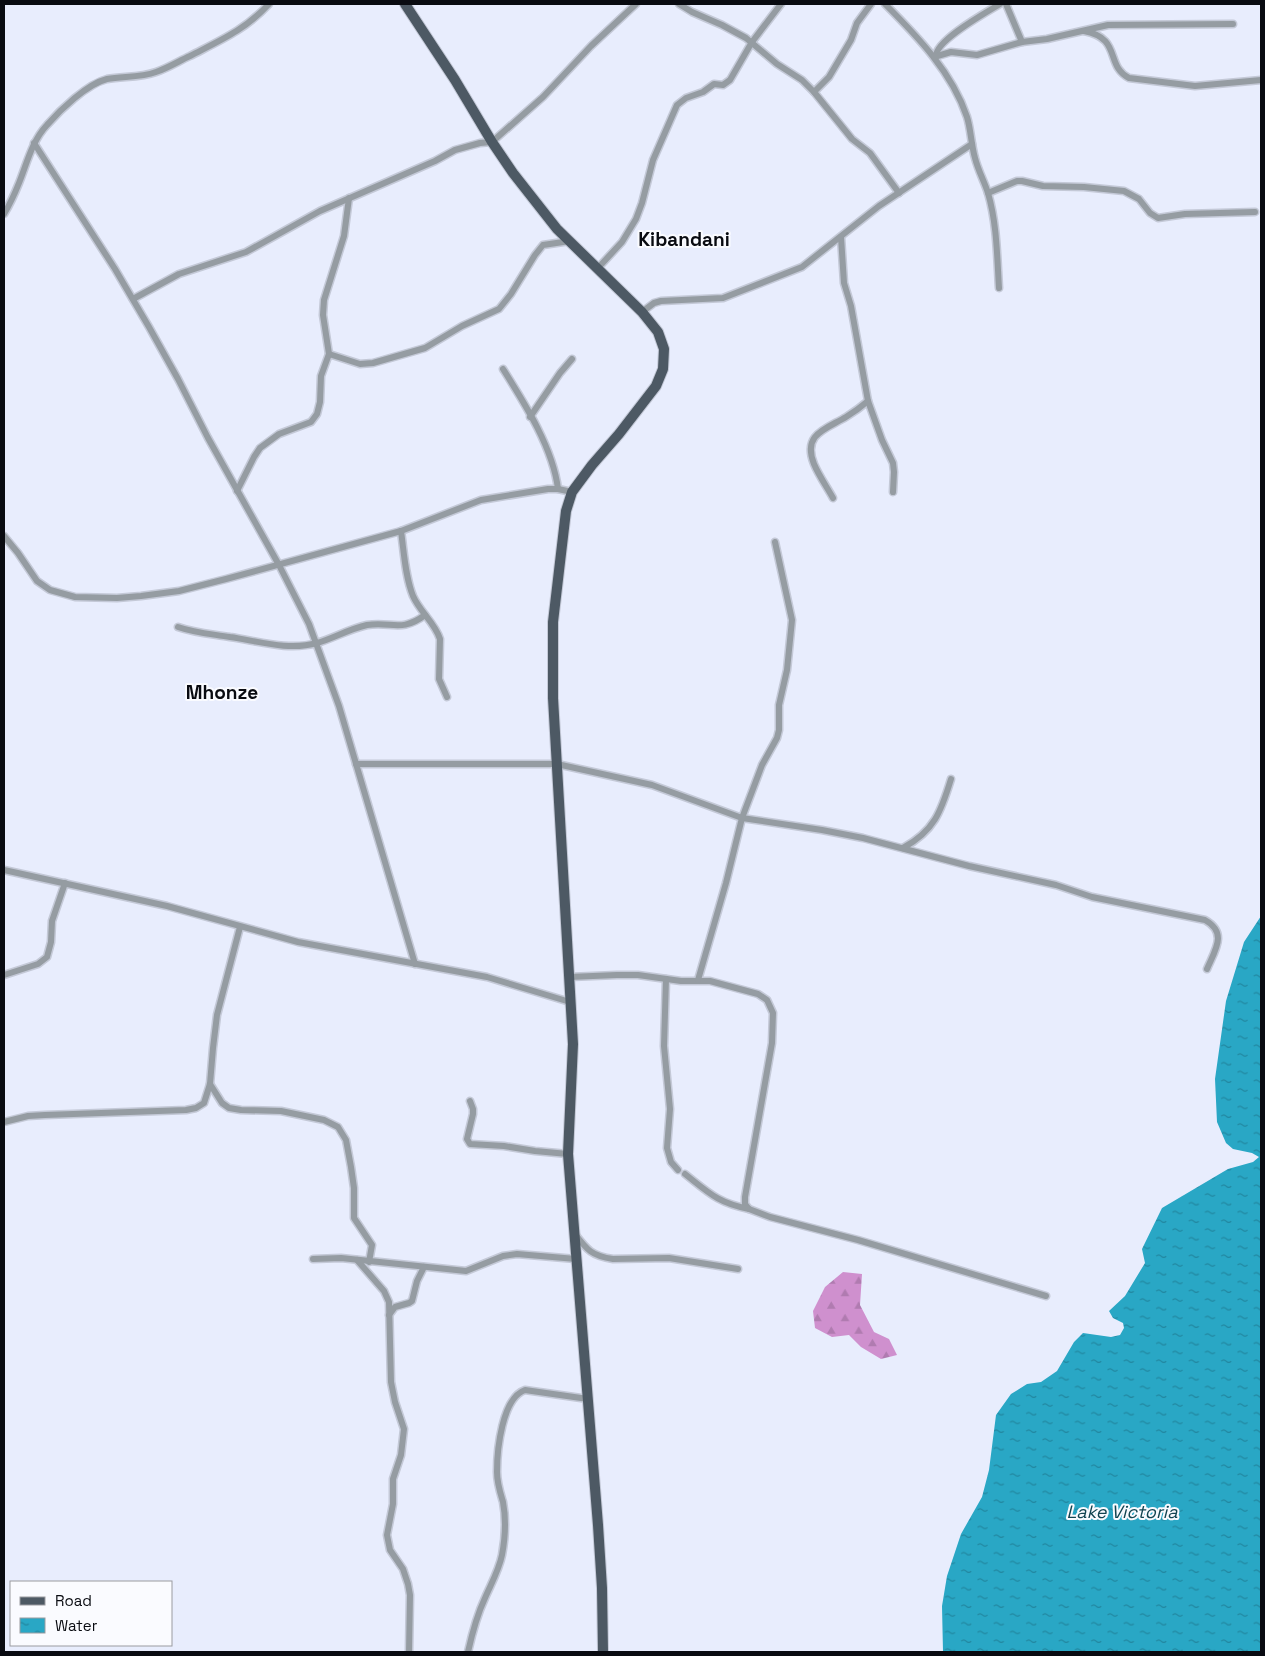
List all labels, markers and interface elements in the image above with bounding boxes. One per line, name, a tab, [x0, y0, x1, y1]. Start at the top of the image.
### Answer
district label: Kibandani	[638, 227, 730, 252]
district label: Mhonze	[186, 680, 258, 705]
water label: Lake Victoria	[1066, 1500, 1178, 1523]
legend	[10, 1581, 172, 1646]
text: Road	[55, 1591, 92, 1610]
text: Water	[55, 1616, 98, 1635]

